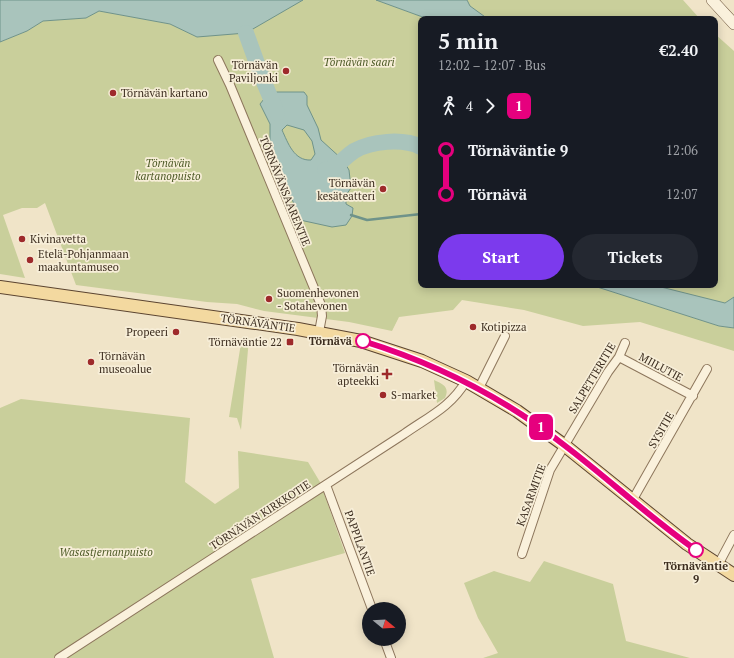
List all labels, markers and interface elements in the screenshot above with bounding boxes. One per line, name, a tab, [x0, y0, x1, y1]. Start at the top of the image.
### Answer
text: 5 min	[438, 26, 498, 55]
text: €2.40	[660, 40, 698, 60]
park label: Törnävän saari	[323, 55, 395, 69]
text: 12:02 – 12:07 · Bus	[438, 56, 546, 74]
place label: Törnävän Paviljonki	[229, 58, 278, 85]
marker: Törnävän Paviljonki	[281, 66, 291, 76]
place label: Törnävän kartano	[121, 86, 208, 100]
marker: Törnävän kartano	[108, 88, 118, 98]
icon: walk	[438, 95, 460, 117]
icon: forward	[479, 95, 501, 117]
text: 1	[515, 96, 523, 115]
text: 4	[466, 97, 473, 115]
street label: TÖRNÄVÄNSAARENTIE	[256, 134, 314, 248]
text: Törnäväntie 9	[468, 140, 568, 160]
text: 12:06	[666, 141, 698, 159]
park label: Törnävän kartanopuisto	[135, 156, 201, 183]
place label: Törnävän kesäteatteri	[317, 176, 375, 203]
marker: Törnävän kesäteatteri	[378, 184, 388, 194]
text: Törnävä	[468, 184, 527, 204]
text: 12:07	[666, 185, 698, 203]
place label: Kivinavetta	[30, 232, 86, 246]
marker: Kivinavetta	[17, 234, 27, 244]
button: Start	[438, 234, 564, 280]
button: Tickets	[572, 234, 698, 280]
place label: Etelä-Pohjanmaan maakuntamuseo	[38, 247, 129, 274]
marker: Etelä-Pohjanmaan maakuntamuseo	[25, 255, 35, 265]
place label: Suomenhevonen - Sotahevonen	[277, 286, 359, 313]
marker: Suomenhevonen - Sotahevonen	[264, 294, 274, 304]
street label: TÖRNÄVÄNTIE	[220, 311, 296, 335]
place label: Kotipizza	[481, 320, 527, 334]
marker: Kotipizza	[468, 322, 478, 332]
place label: Propeeri	[126, 325, 168, 339]
marker: Propeeri	[171, 327, 181, 337]
marker: Törnävä	[355, 333, 371, 349]
place label: Törnävä	[309, 334, 352, 348]
place label: Törnäväntie 22	[208, 335, 282, 349]
marker: Törnäväntie 22	[285, 337, 295, 347]
street label: SALPETTERITIE	[565, 340, 619, 416]
place label: Törnävän museoalue	[99, 349, 152, 376]
street label: MIILUTIE	[637, 350, 685, 384]
marker: Törnävän museoalue	[86, 357, 96, 367]
place label: Törnävän apteekki	[333, 361, 379, 388]
marker: Törnävän apteekki	[382, 369, 392, 379]
place label: S-market	[391, 388, 436, 402]
marker: S-market	[378, 390, 388, 400]
street label: SYSITIE	[645, 409, 677, 451]
line badge: 1	[528, 414, 554, 440]
text: 1	[537, 417, 545, 436]
street label: KASARMITIE	[513, 462, 549, 528]
street label: TÖRNÄVÄN KIRKKOTIE	[207, 477, 313, 553]
street label: PAPPILANTIE	[342, 508, 378, 578]
marker: Törnäväntie 9	[688, 542, 704, 558]
park label: Wasastjernanpuisto	[59, 545, 153, 559]
place label: Törnäväntie 9	[664, 559, 728, 586]
north arrow	[362, 602, 406, 646]
map controls	[362, 602, 406, 646]

